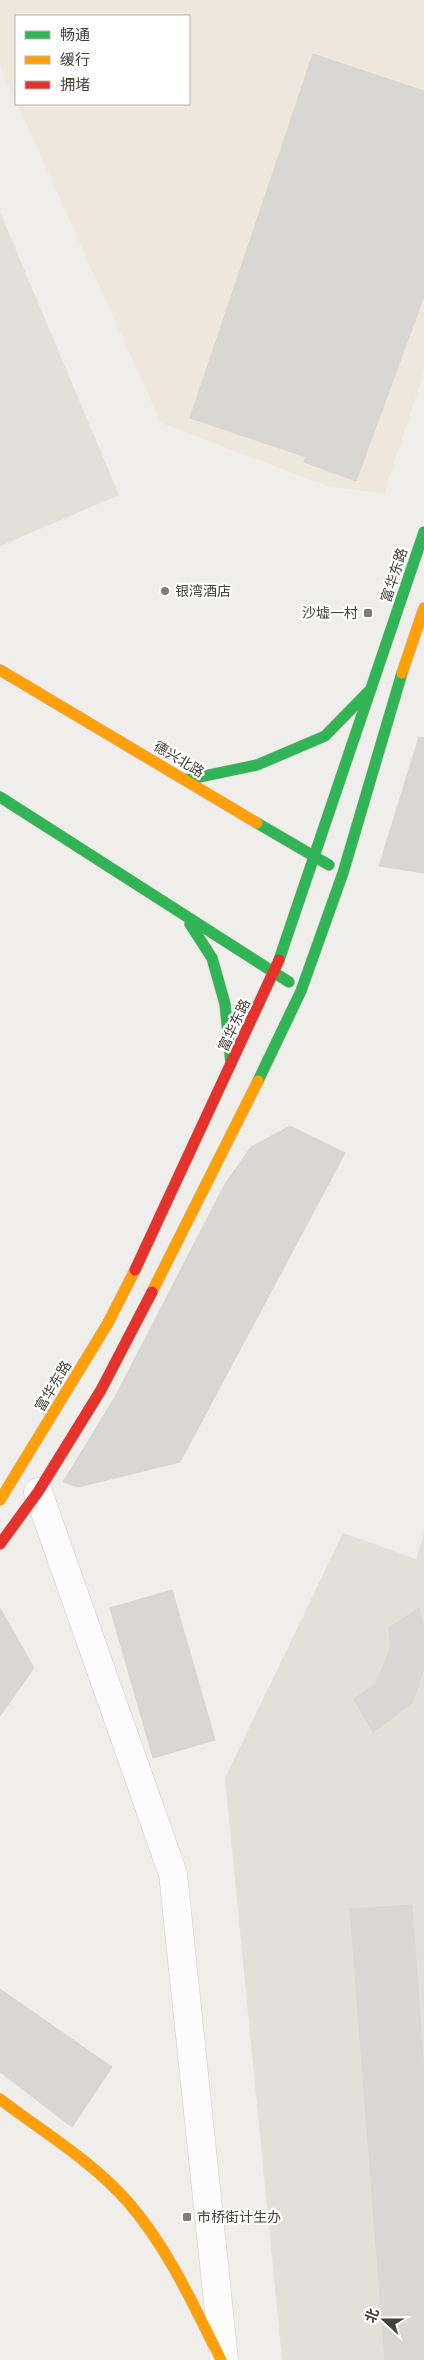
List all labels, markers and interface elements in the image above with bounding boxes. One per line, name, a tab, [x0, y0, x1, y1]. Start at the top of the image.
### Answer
legend	[15, 15, 190, 105]
text: 畅通	[60, 25, 90, 45]
text: 缓行	[60, 50, 90, 70]
text: 拥堵	[60, 75, 90, 95]
street label: 富华东路	[377, 546, 412, 605]
place label: 银湾酒店	[175, 582, 231, 601]
marker: 银湾酒店	[159, 585, 171, 597]
place label: 沙墟一村	[302, 604, 358, 623]
marker: 沙墟一村	[362, 607, 374, 619]
street label: 德兴北路	[150, 737, 208, 782]
street label: 富华东路	[214, 996, 255, 1055]
street label: 富华东路	[31, 1357, 76, 1415]
place label: 市桥街计生办	[197, 2208, 281, 2227]
marker: 市桥街计生办	[181, 2211, 193, 2223]
north arrow	[359, 2295, 409, 2345]
text: 北	[361, 2306, 384, 2325]

